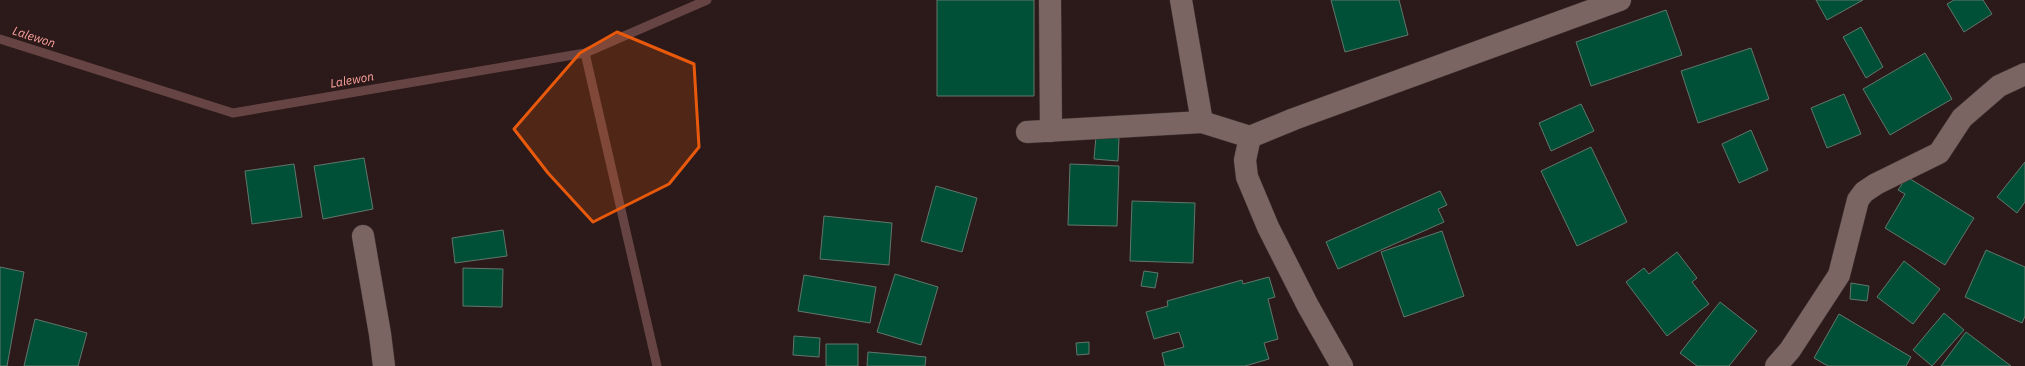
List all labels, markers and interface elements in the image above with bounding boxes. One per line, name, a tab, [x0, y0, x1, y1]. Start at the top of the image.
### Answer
water label: Lalewon	[11, 23, 58, 51]
water label: Lalewon	[329, 68, 375, 91]

